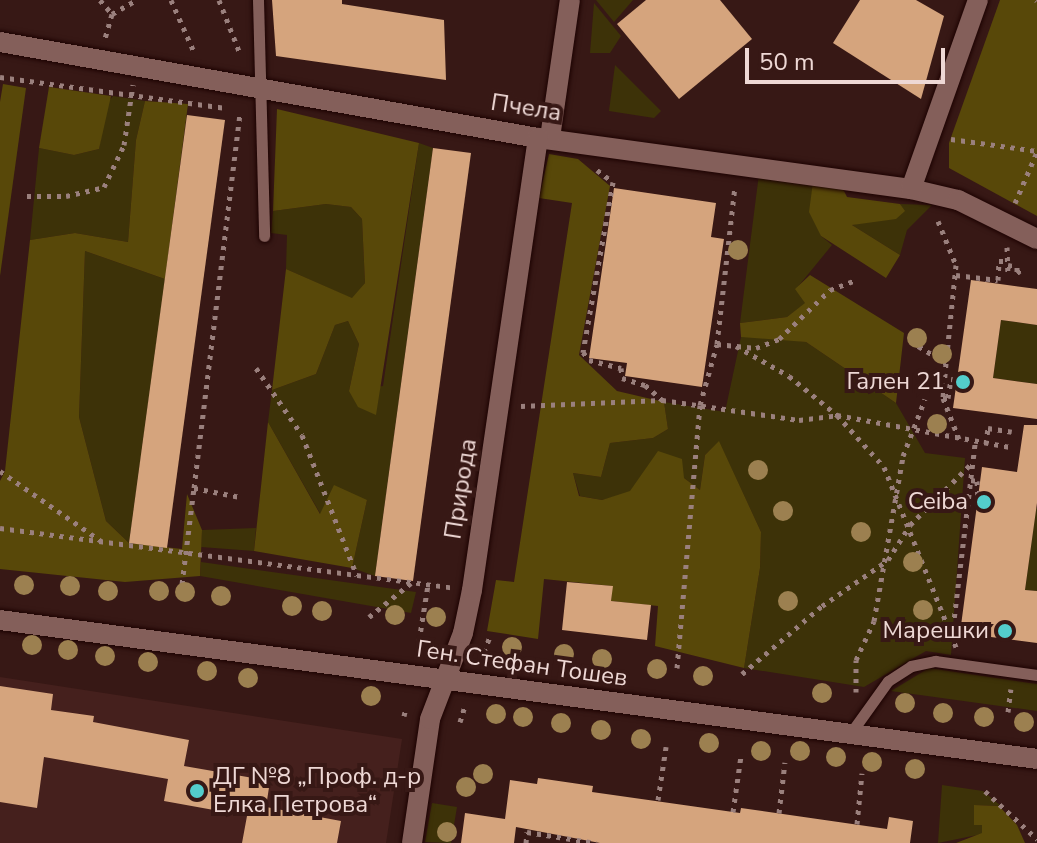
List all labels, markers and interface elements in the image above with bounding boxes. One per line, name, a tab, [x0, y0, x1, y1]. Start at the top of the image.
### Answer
scale bar	[749, 32, 949, 82]
text: 50 m	[759, 46, 815, 78]
street label: Пчела	[489, 88, 563, 128]
place label: Гален 21	[846, 368, 945, 396]
marker: Гален 21	[952, 371, 974, 393]
street label: Природа	[439, 437, 483, 541]
place label: Ceiba	[908, 488, 968, 516]
marker: Ceiba	[975, 493, 993, 511]
place label: Марешки	[882, 617, 989, 645]
marker: Марешки	[996, 622, 1014, 640]
street label: Ген. Стефан Тошев	[415, 635, 629, 693]
place label: ДГ №8 „Проф. д-р Елка Петрова“	[213, 763, 421, 819]
marker: ДГ №8 „Проф. д-р Елка Петрова“	[188, 782, 206, 800]

